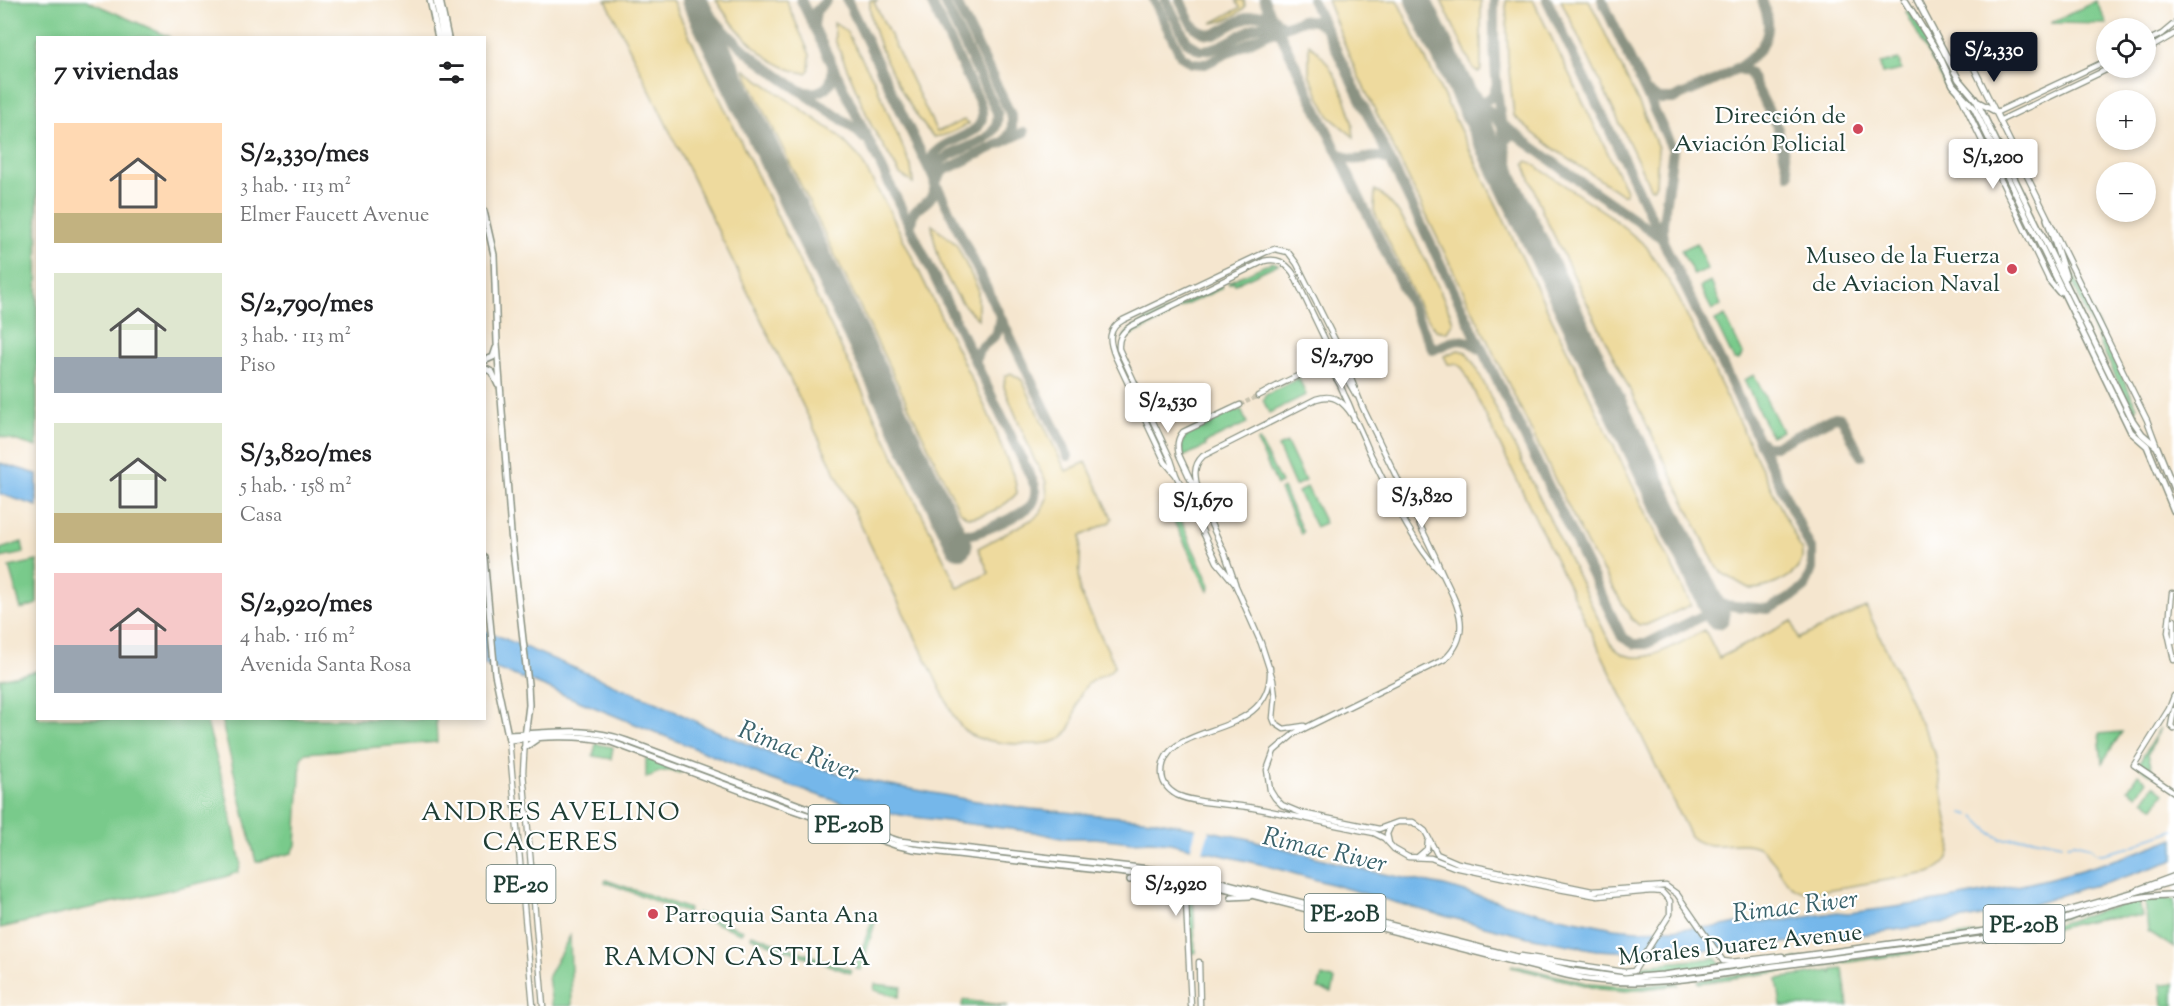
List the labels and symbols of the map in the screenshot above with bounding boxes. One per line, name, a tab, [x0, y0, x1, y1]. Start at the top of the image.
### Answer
pin: S/2,330	[1939, 32, 2049, 83]
place label: Dirección de Aviación Policial	[1673, 100, 1846, 162]
marker: Dirección de Aviación Policial	[1851, 122, 1865, 136]
pin: S/1,200	[1938, 139, 2048, 190]
place label: Museo de la Fuerza de Aviacion Naval	[1806, 240, 2000, 302]
marker: Museo de la Fuerza de Aviacion Naval	[2005, 262, 2019, 276]
pin: S/2,790	[1287, 339, 1397, 390]
pin: S/2,530	[1113, 383, 1223, 434]
pin: S/3,820	[1367, 478, 1477, 529]
pin: S/1,670	[1148, 483, 1258, 534]
water label: Rimac River	[732, 712, 864, 792]
district label: ANDRES AVELINO CACERES	[421, 795, 681, 862]
road number: PE-20B	[808, 805, 890, 843]
water label: Rimac River	[1259, 819, 1390, 884]
road number: PE-20	[486, 865, 556, 903]
pin: S/2,920	[1121, 866, 1231, 917]
water label: Rimac River	[1730, 881, 1860, 934]
road number: PE-20B	[1304, 894, 1386, 932]
place label: Parroquia Santa Ana	[665, 899, 878, 933]
road number: PE-20B	[1984, 905, 2064, 943]
marker: Parroquia Santa Ana	[646, 907, 660, 921]
street label: Morales Duarez Avenue	[1617, 916, 1864, 976]
district label: RAMON CASTILLA	[604, 940, 872, 977]

